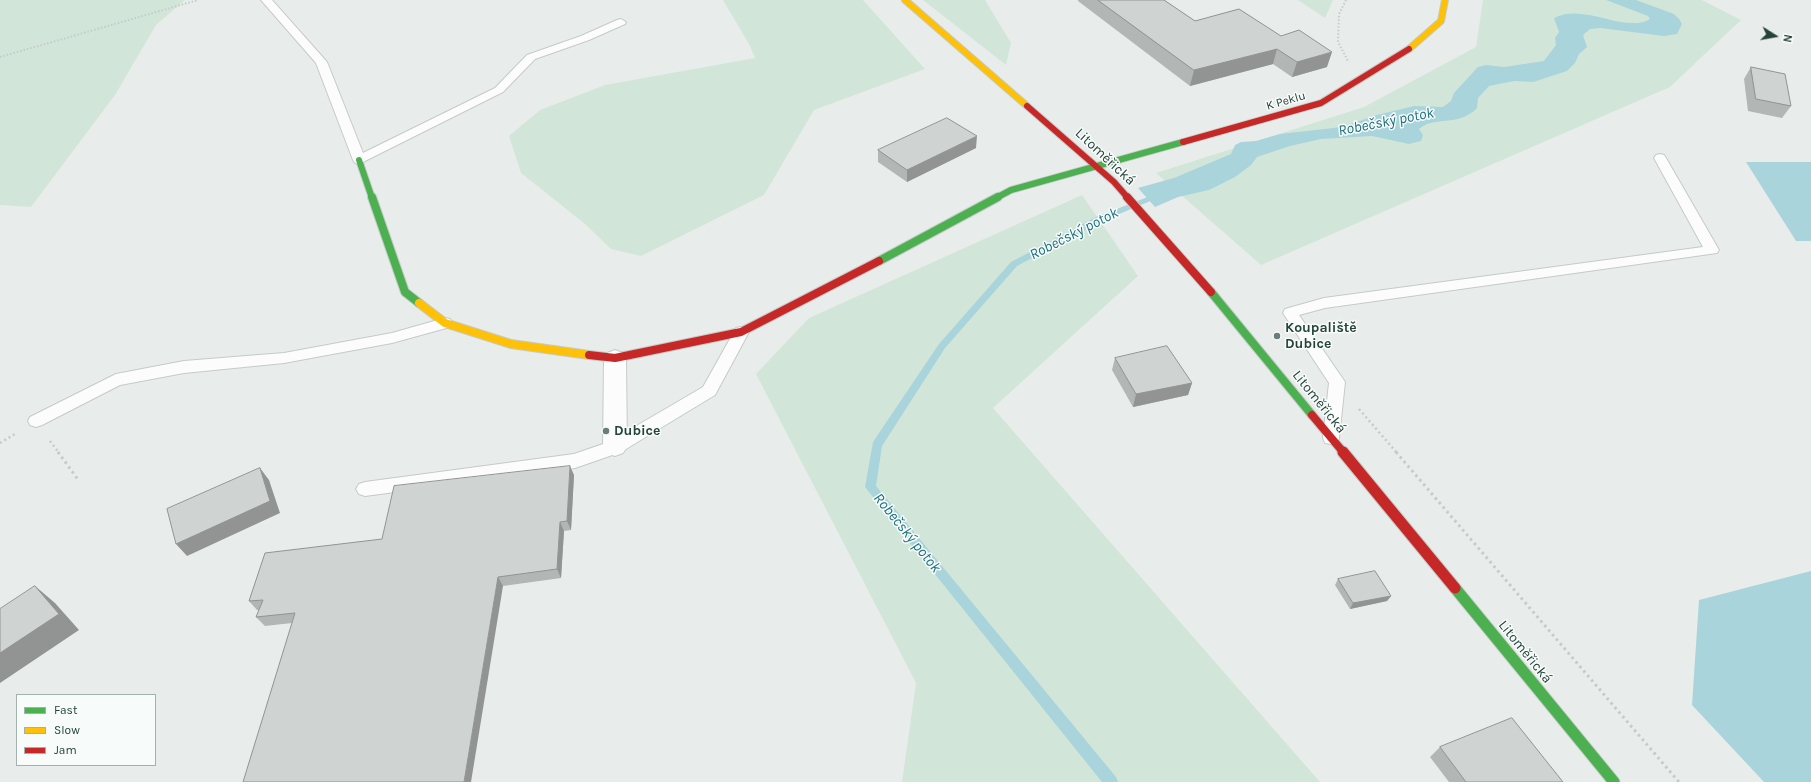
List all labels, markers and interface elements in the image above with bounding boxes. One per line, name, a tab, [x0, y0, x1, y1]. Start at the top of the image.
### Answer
north arrow	[1755, 16, 1795, 56]
text: N	[1780, 33, 1794, 43]
street label: K Peklu	[1265, 89, 1307, 113]
water label: Robečský potok	[1337, 104, 1435, 140]
street label: Litoměřická	[1071, 125, 1139, 189]
water label: Robečský potok	[1027, 204, 1121, 264]
place label: Koupaliště Dubice	[1285, 320, 1357, 352]
marker: Koupaliště Dubice	[1272, 331, 1282, 341]
street label: Litoměřická	[1289, 367, 1349, 437]
place label: Dubice	[614, 423, 660, 439]
marker: Dubice	[601, 426, 611, 436]
water label: Robečský potok	[869, 490, 945, 576]
street label: Litoměřická	[1495, 617, 1555, 687]
legend	[16, 694, 156, 766]
text: Fast	[54, 703, 77, 717]
text: Slow	[54, 723, 80, 737]
text: Jam	[54, 743, 77, 757]

